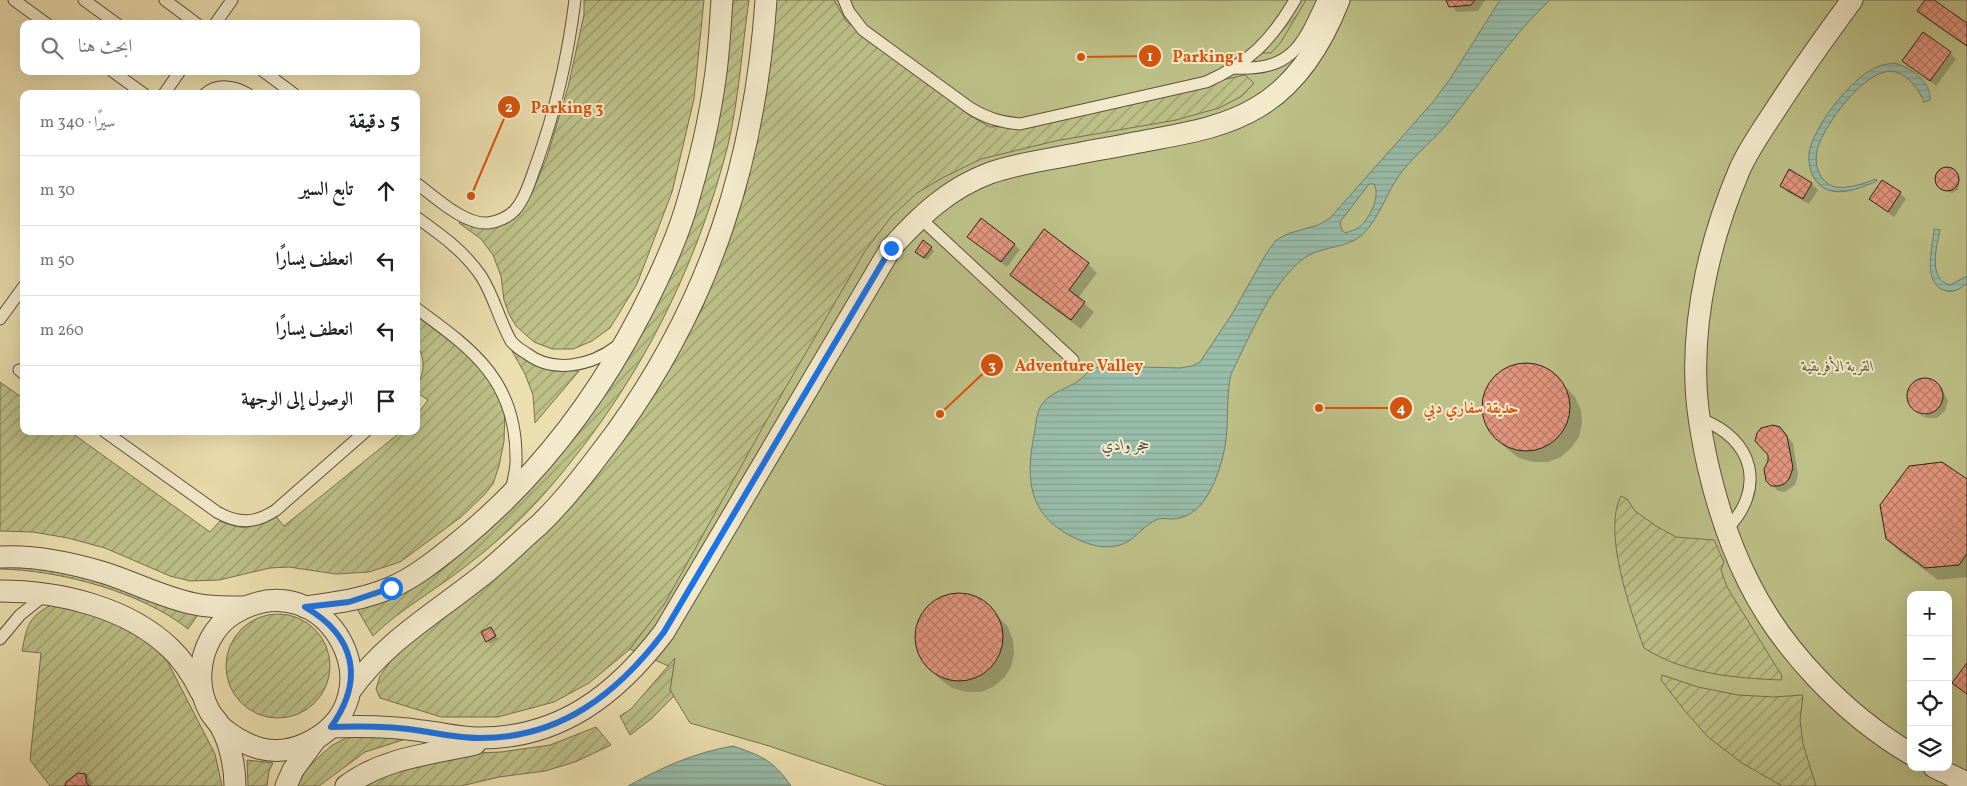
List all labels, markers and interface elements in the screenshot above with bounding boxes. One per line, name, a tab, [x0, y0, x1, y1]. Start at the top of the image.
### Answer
search box	[20, 20, 420, 75]
icon: search	[38, 34, 66, 62]
text: ابحث هنا	[78, 34, 132, 60]
callout: Parking 1	[1138, 41, 1254, 72]
text: 1	[1147, 47, 1153, 68]
text: Parking 1	[1173, 47, 1243, 69]
callout: Parking 3	[496, 91, 614, 122]
text: 2	[505, 98, 513, 119]
text: Parking 3	[531, 98, 603, 120]
text: 5 دقيقة	[349, 108, 400, 137]
text: سيرًا · 340 m	[40, 112, 115, 134]
text: تابع السير	[300, 177, 353, 203]
icon: ahead	[372, 177, 400, 205]
text: 30 m	[40, 180, 75, 202]
route end	[880, 237, 903, 260]
text: انعطف يسارًا	[275, 247, 353, 273]
icon: left	[372, 247, 400, 275]
text: 50 m	[40, 250, 74, 272]
text: انعطف يسارًا	[275, 317, 353, 343]
icon: left	[372, 317, 400, 345]
text: 260 m	[40, 320, 84, 342]
callout: Adventure Valley	[980, 350, 1154, 381]
park label: القرية الأفريقية	[1800, 355, 1874, 378]
text: 3	[988, 356, 996, 377]
text: Adventure Valley	[1015, 356, 1143, 378]
text: الوصول إلى الوجهة	[241, 387, 353, 413]
icon: arrive	[372, 387, 400, 415]
callout: حديقة سفاري دبي	[1389, 392, 1529, 423]
text: حديقة سفاري دبي	[1422, 398, 1519, 421]
text: 4	[1396, 399, 1406, 420]
water label: حجر وادي	[1102, 435, 1151, 457]
route start	[380, 577, 403, 600]
map controls	[1907, 591, 1952, 771]
button: +	[1907, 591, 1952, 636]
button: −	[1907, 636, 1952, 681]
button: locate	[1907, 681, 1952, 726]
button: layers	[1907, 726, 1952, 771]

